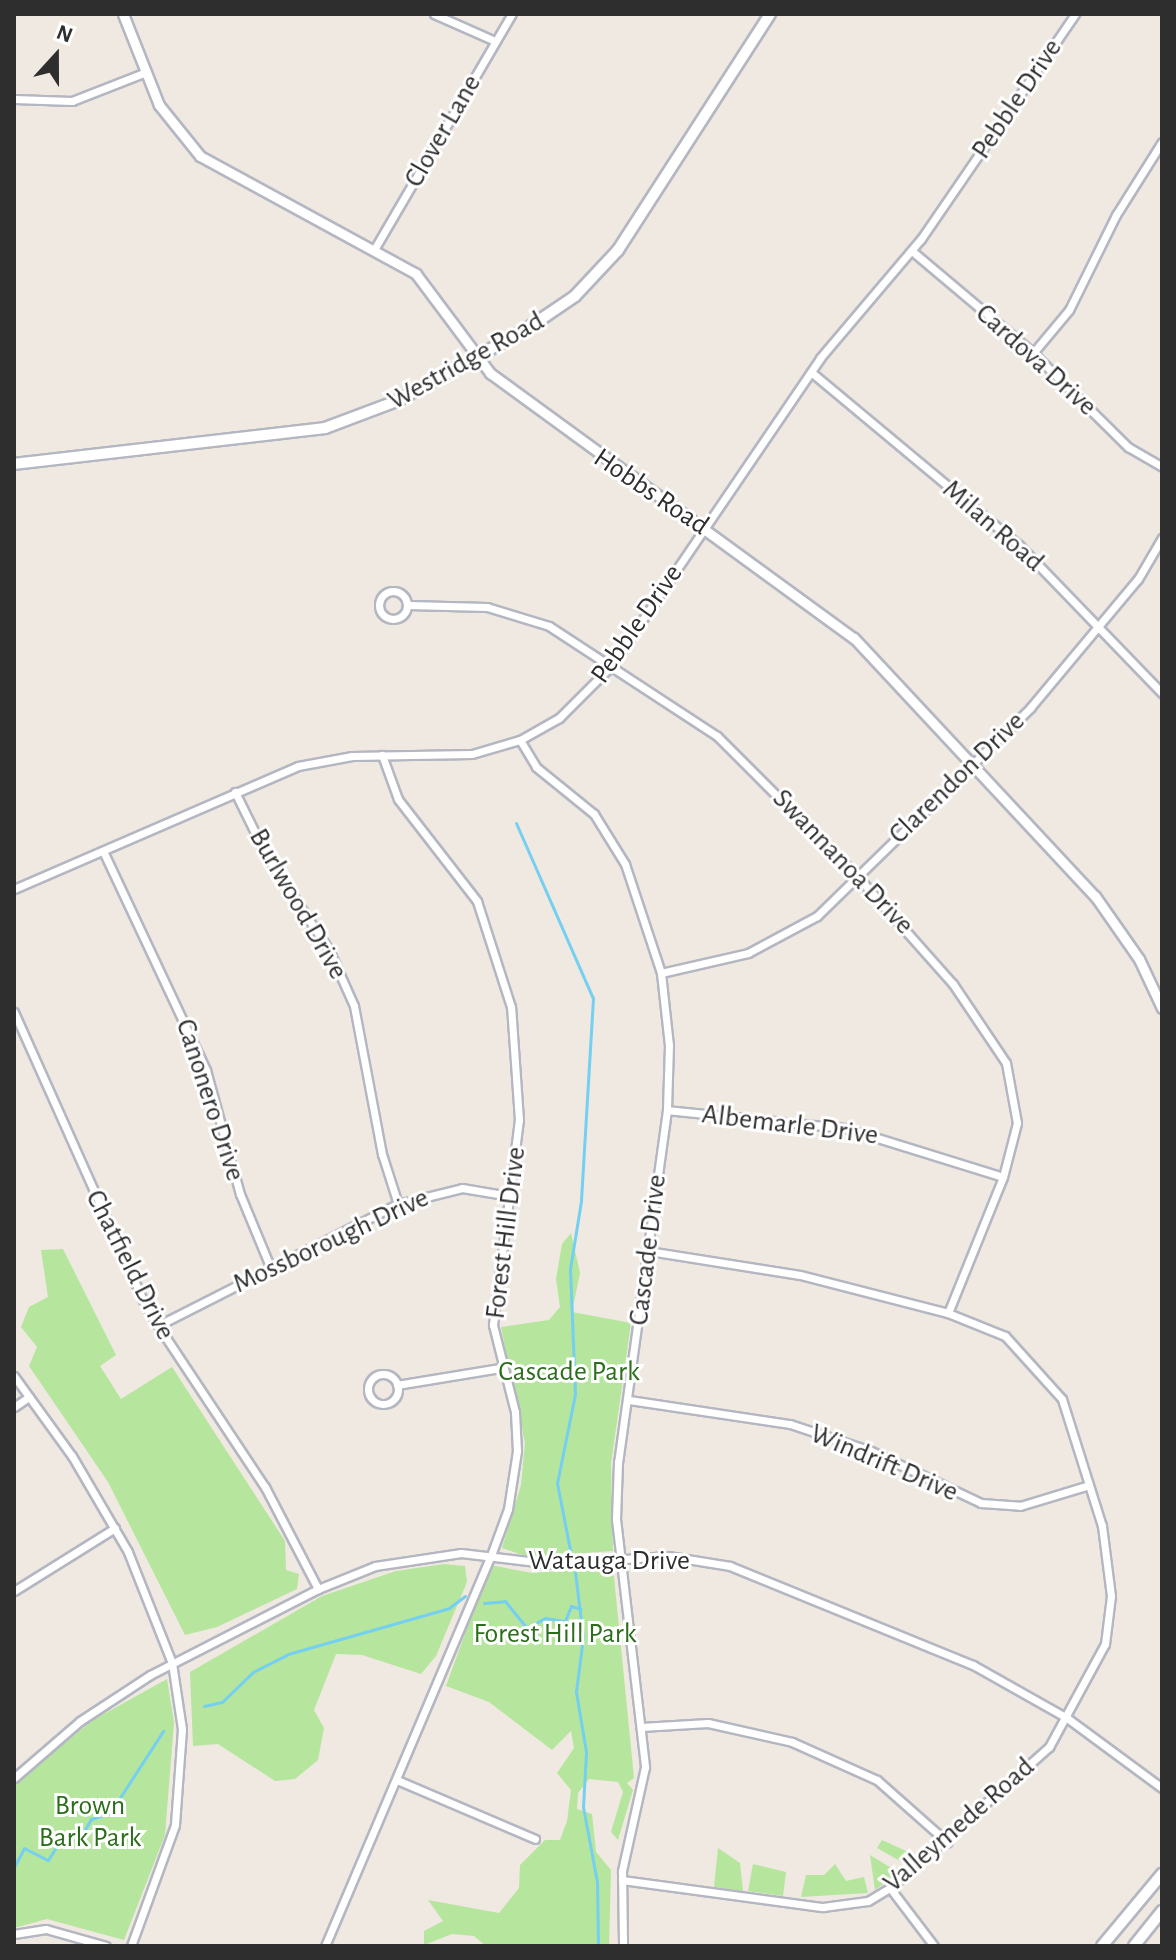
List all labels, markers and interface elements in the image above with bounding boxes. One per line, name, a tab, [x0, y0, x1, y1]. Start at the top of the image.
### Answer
north arrow	[16, 16, 96, 96]
text: N	[54, 21, 76, 47]
street label: Pebble Drive	[965, 33, 1069, 165]
street label: Clover Lane	[397, 69, 489, 193]
street label: Cardova Drive	[969, 297, 1103, 423]
street label: Westridge Road	[382, 304, 550, 418]
street label: Hobbs Road	[587, 441, 715, 543]
street label: Milan Road	[935, 473, 1051, 579]
street label: Pebble Drive	[584, 558, 690, 690]
street label: Clarendon Drive	[882, 705, 1032, 851]
street label: Swannanoa Drive	[765, 782, 921, 942]
street label: Burlwood Drive	[241, 823, 355, 985]
street label: Canonero Drive	[168, 1015, 252, 1185]
street label: Albemarle Drive	[700, 1098, 880, 1152]
street label: Forest Hill Drive	[479, 1145, 533, 1321]
street label: Cascade Drive	[622, 1173, 674, 1327]
street label: Mossborough Drive	[228, 1181, 434, 1301]
street label: Chatfield Drive	[78, 1184, 182, 1346]
park label: Cascade Park	[498, 1355, 640, 1389]
street label: Windrift Drive	[805, 1417, 963, 1509]
street label: Watauga Drive	[528, 1544, 690, 1578]
park label: Forest Hill Park	[473, 1617, 637, 1651]
street label: Valleymede Road	[877, 1750, 1041, 1900]
park label: Brown Bark Park	[39, 1789, 141, 1855]

